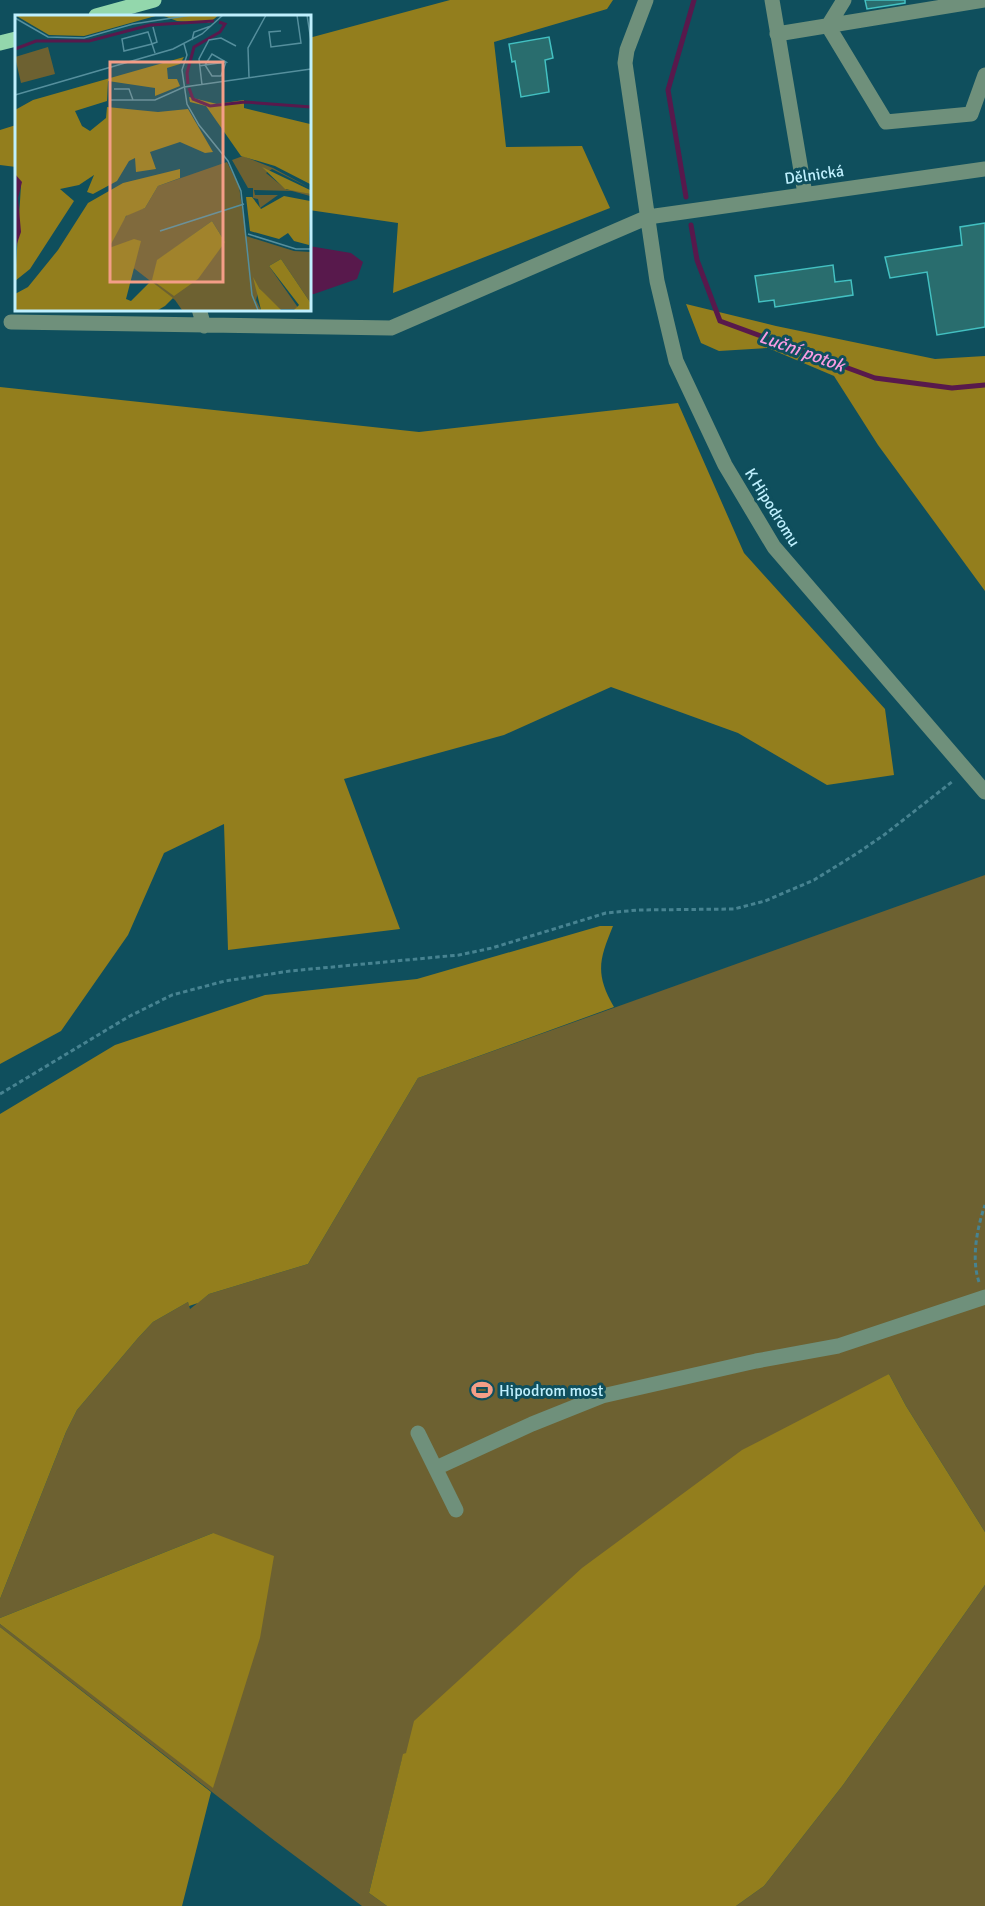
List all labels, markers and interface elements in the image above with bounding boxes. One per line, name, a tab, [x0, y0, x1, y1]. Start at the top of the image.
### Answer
inset map	[15, 15, 310, 310]
street label: Dělnická	[783, 161, 845, 189]
water label: Luční potok	[756, 325, 850, 377]
street label: K Hipodromu	[740, 465, 804, 551]
sports icon: Hipodrom most	[470, 1378, 494, 1402]
place label: Hipodrom most	[499, 1381, 604, 1401]

